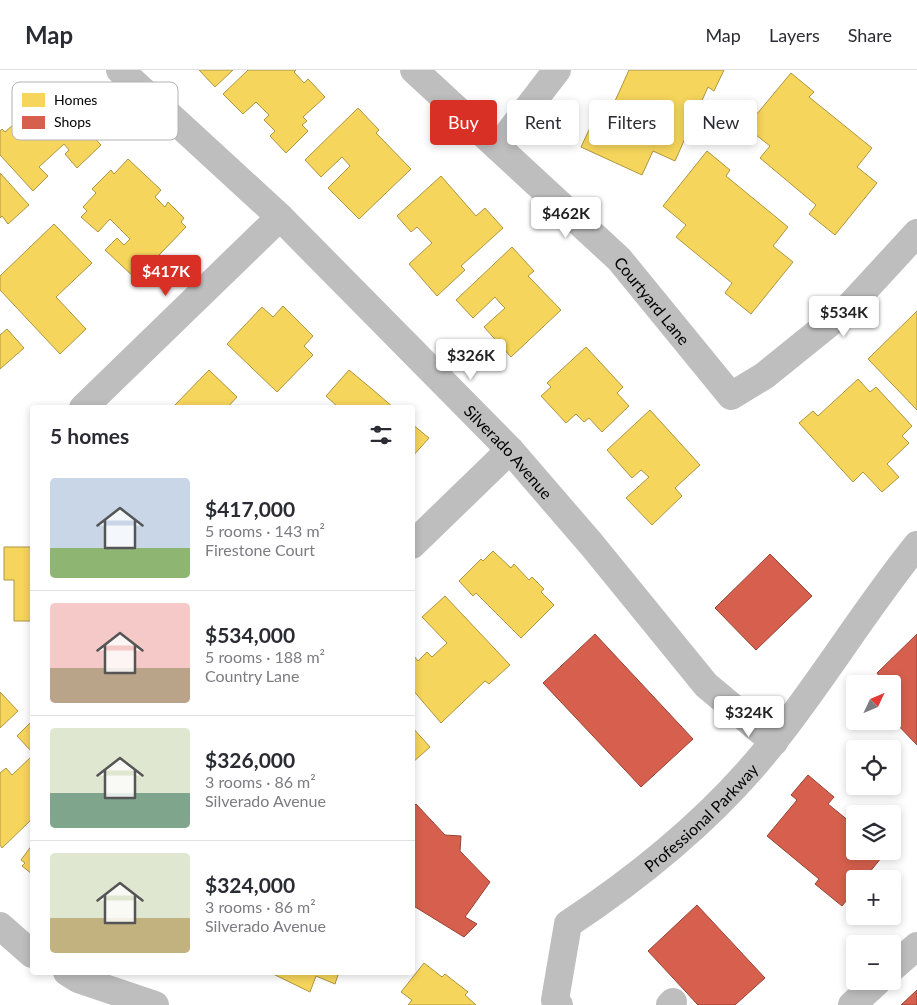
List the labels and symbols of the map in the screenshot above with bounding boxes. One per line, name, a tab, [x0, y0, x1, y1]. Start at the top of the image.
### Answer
legend	[12, 82, 178, 140]
text: Homes	[54, 91, 97, 108]
text: Shops	[54, 113, 91, 130]
pin: $462K	[531, 196, 601, 239]
street label: Courtyard Lane	[611, 252, 694, 348]
pin: $417K	[131, 254, 201, 297]
pin: $534K	[809, 296, 879, 338]
pin: $326K	[436, 338, 506, 381]
street label: Silverado Avenue	[461, 400, 557, 502]
north arrow	[846, 675, 901, 730]
pin: $324K	[714, 696, 784, 738]
street label: Professional Parkway	[640, 759, 762, 875]

